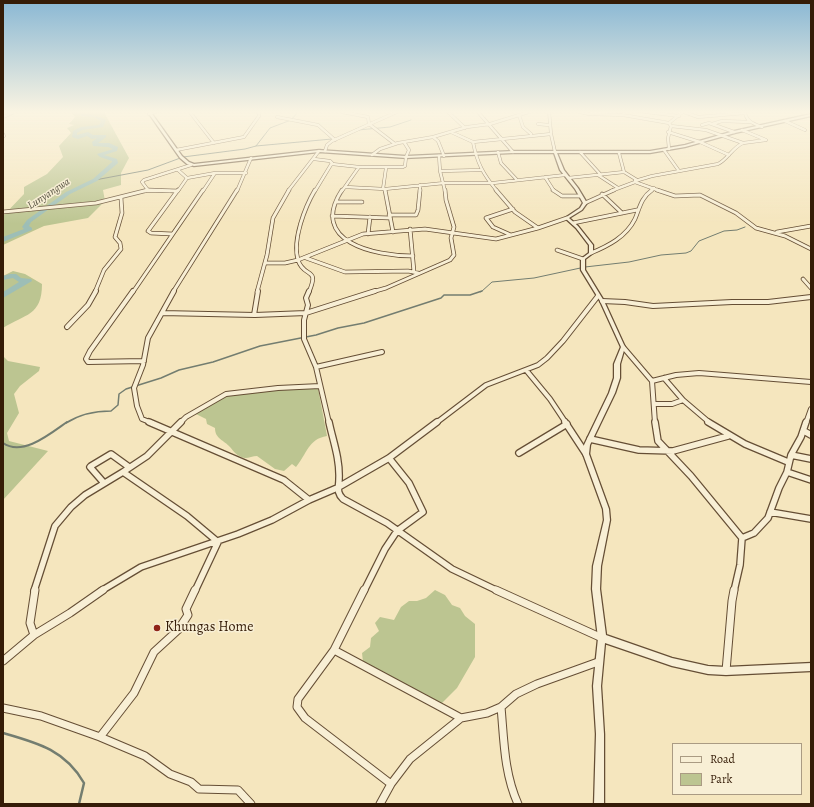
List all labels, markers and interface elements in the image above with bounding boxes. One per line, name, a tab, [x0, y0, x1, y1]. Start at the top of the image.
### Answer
water label: Lunyangwa	[25, 175, 73, 213]
place label: Khungas Home	[165, 620, 253, 636]
marker: Khungas Home	[152, 623, 162, 633]
legend	[672, 743, 802, 795]
text: Road	[710, 751, 735, 767]
text: Park	[710, 771, 733, 787]

